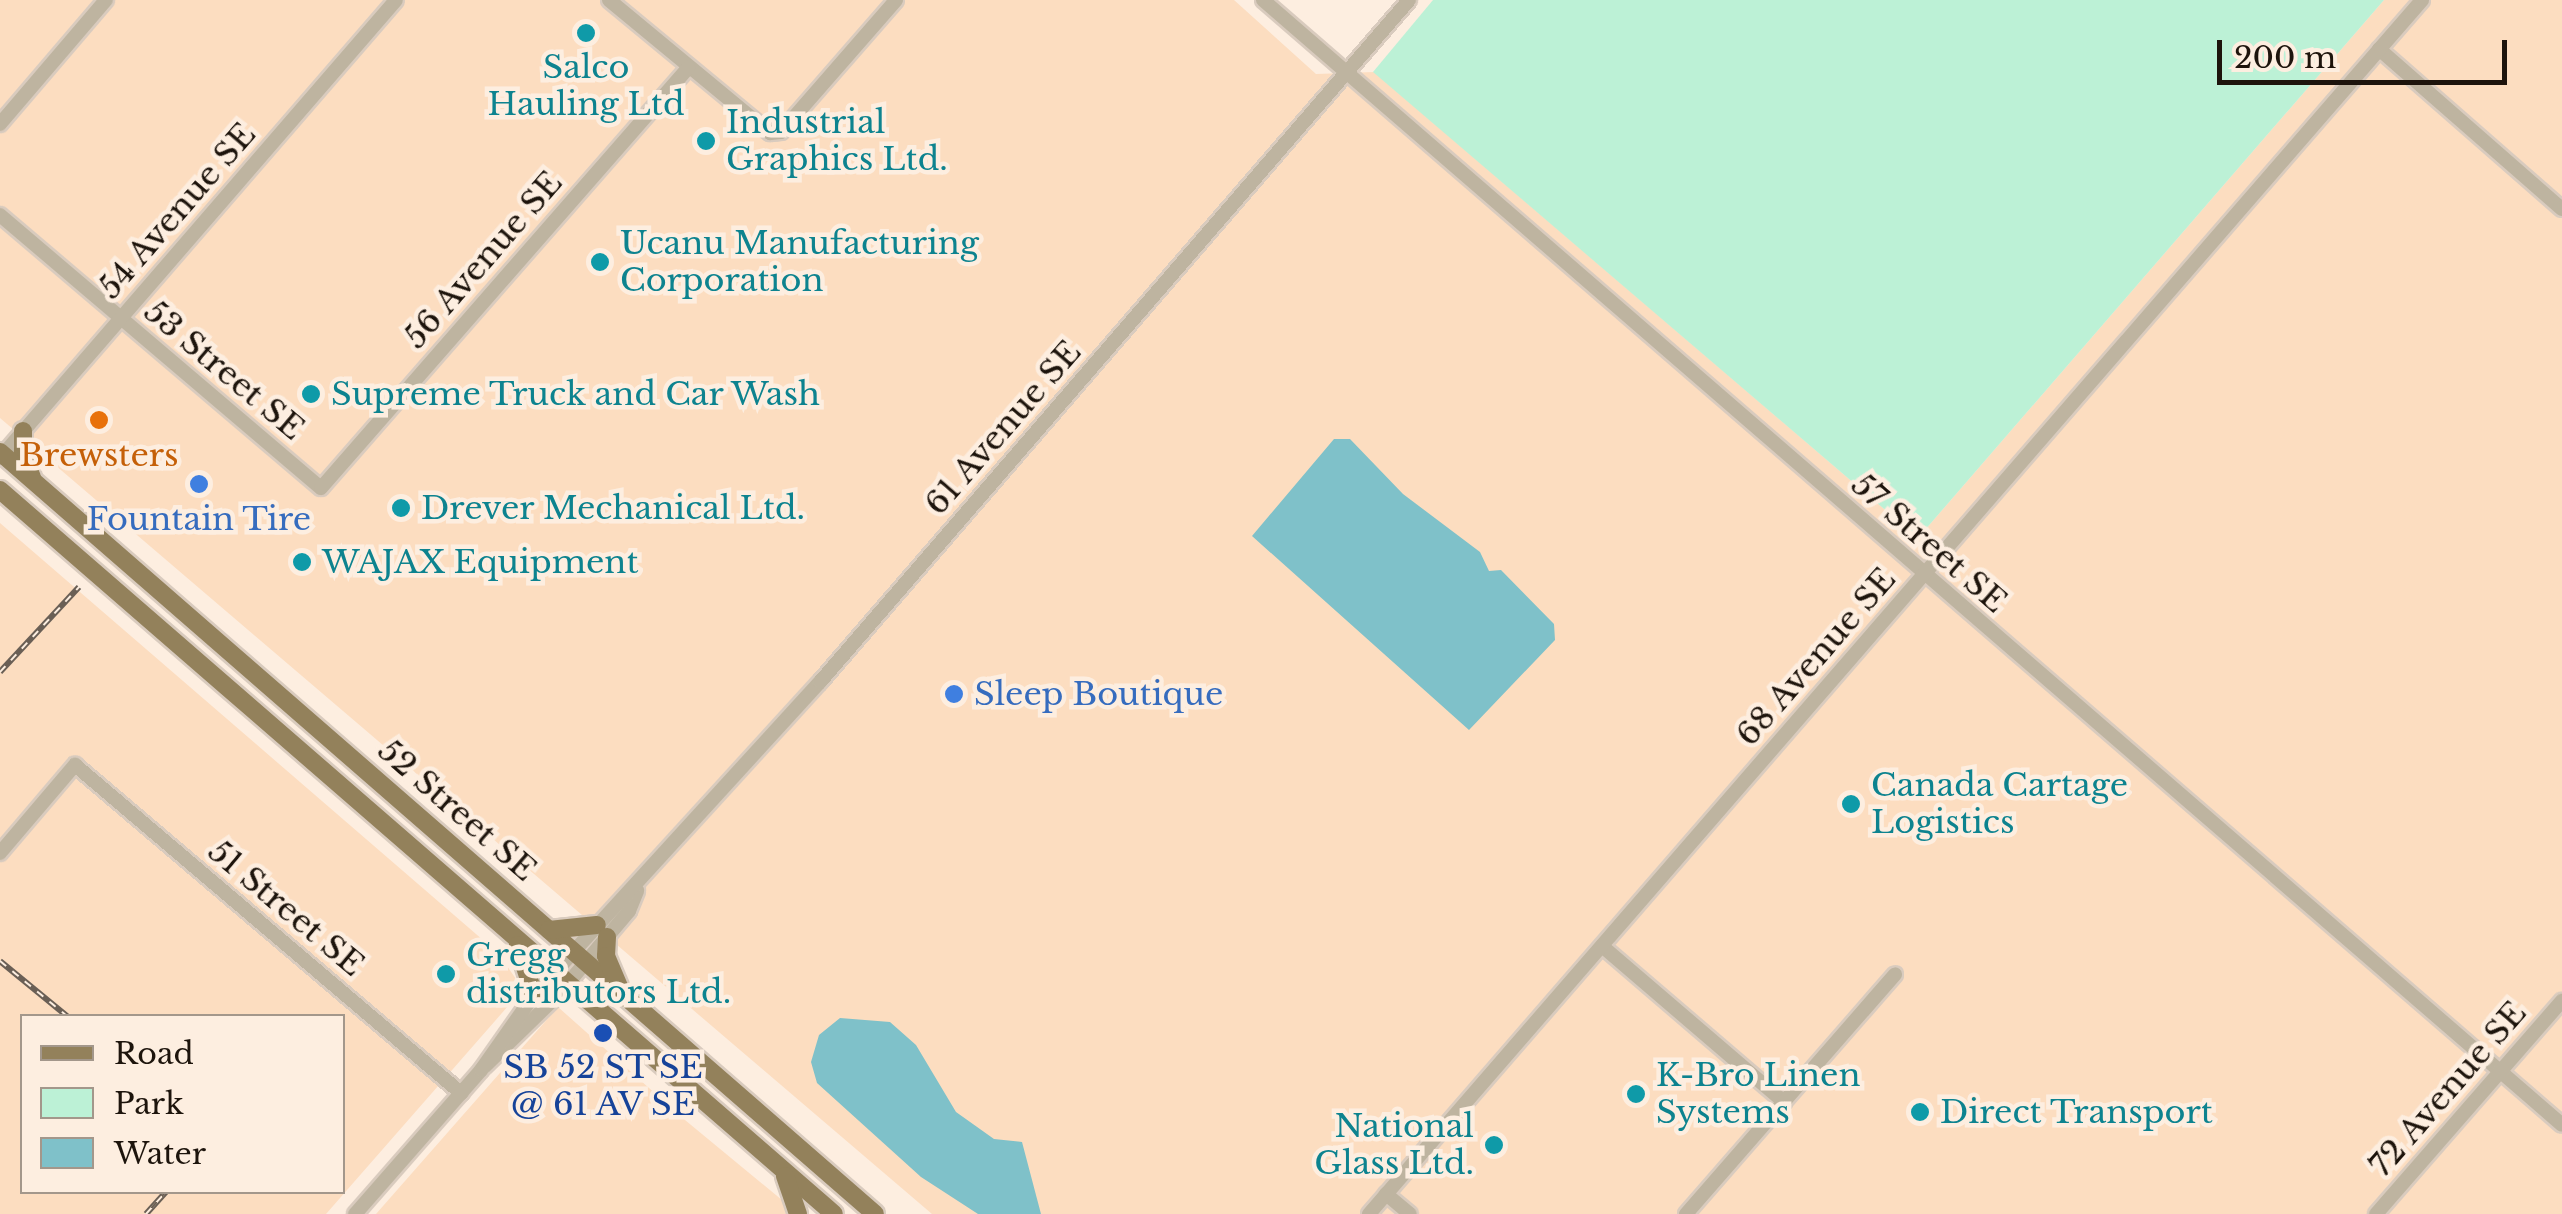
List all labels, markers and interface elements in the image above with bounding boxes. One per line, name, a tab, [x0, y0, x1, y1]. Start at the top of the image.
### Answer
scale bar	[2222, 20, 2512, 82]
marker: Salco Hauling Ltd	[575, 22, 597, 44]
text: 200 m	[2234, 39, 2336, 76]
place label: Salco Hauling Ltd	[487, 49, 685, 124]
place label: Industrial Graphics Ltd.	[726, 104, 948, 179]
street label: 54 Avenue SE	[90, 115, 264, 307]
marker: Industrial Graphics Ltd.	[695, 130, 717, 152]
street label: 56 Avenue SE	[395, 163, 571, 357]
place label: Ucanu Manufacturing Corporation	[620, 225, 979, 300]
marker: Ucanu Manufacturing Corporation	[589, 251, 611, 273]
street label: 53 Street SE	[136, 292, 312, 448]
street label: 61 Avenue SE	[917, 333, 1089, 523]
place label: Supreme Truck and Car Wash	[331, 375, 824, 413]
marker: Supreme Truck and Car Wash	[300, 383, 322, 405]
marker: Brewsters	[88, 409, 110, 431]
place label: Brewsters	[19, 436, 179, 474]
street label: 57 Street SE	[1844, 465, 2014, 621]
marker: Fountain Tire	[188, 473, 210, 495]
place label: Drever Mechanical Ltd.	[421, 489, 806, 527]
marker: Drever Mechanical Ltd.	[390, 497, 412, 519]
place label: Fountain Tire	[86, 500, 312, 538]
place label: WAJAX Equipment	[322, 543, 639, 581]
marker: WAJAX Equipment	[291, 551, 313, 573]
street label: 68 Avenue SE	[1728, 560, 1904, 754]
place label: Sleep Boutique	[974, 675, 1223, 713]
marker: Sleep Boutique	[943, 683, 965, 705]
street label: 52 Street SE	[370, 731, 544, 889]
place label: Canada Cartage Logistics	[1871, 767, 2129, 842]
marker: Canada Cartage Logistics	[1840, 793, 1862, 815]
street label: 51 Street SE	[201, 832, 371, 984]
place label: Gregg distributors Ltd.	[466, 937, 731, 1012]
marker: Gregg distributors Ltd.	[435, 963, 457, 985]
street label: 72 Avenue SE	[2361, 993, 2535, 1185]
legend	[20, 1014, 345, 1194]
marker: SB 52 ST SE @ 61 AV SE	[592, 1022, 614, 1044]
text: Road	[114, 1035, 194, 1072]
place label: SB 52 ST SE @ 61 AV SE	[503, 1049, 703, 1124]
place label: K-Bro Linen Systems	[1656, 1057, 1860, 1132]
marker: K-Bro Linen Systems	[1625, 1083, 1647, 1105]
text: Park	[114, 1085, 184, 1122]
place label: Direct Transport	[1940, 1093, 2214, 1131]
marker: Direct Transport	[1909, 1101, 1931, 1123]
place label: National Glass Ltd.	[1314, 1108, 1474, 1183]
marker: National Glass Ltd.	[1483, 1134, 1505, 1156]
text: Water	[114, 1135, 206, 1172]

